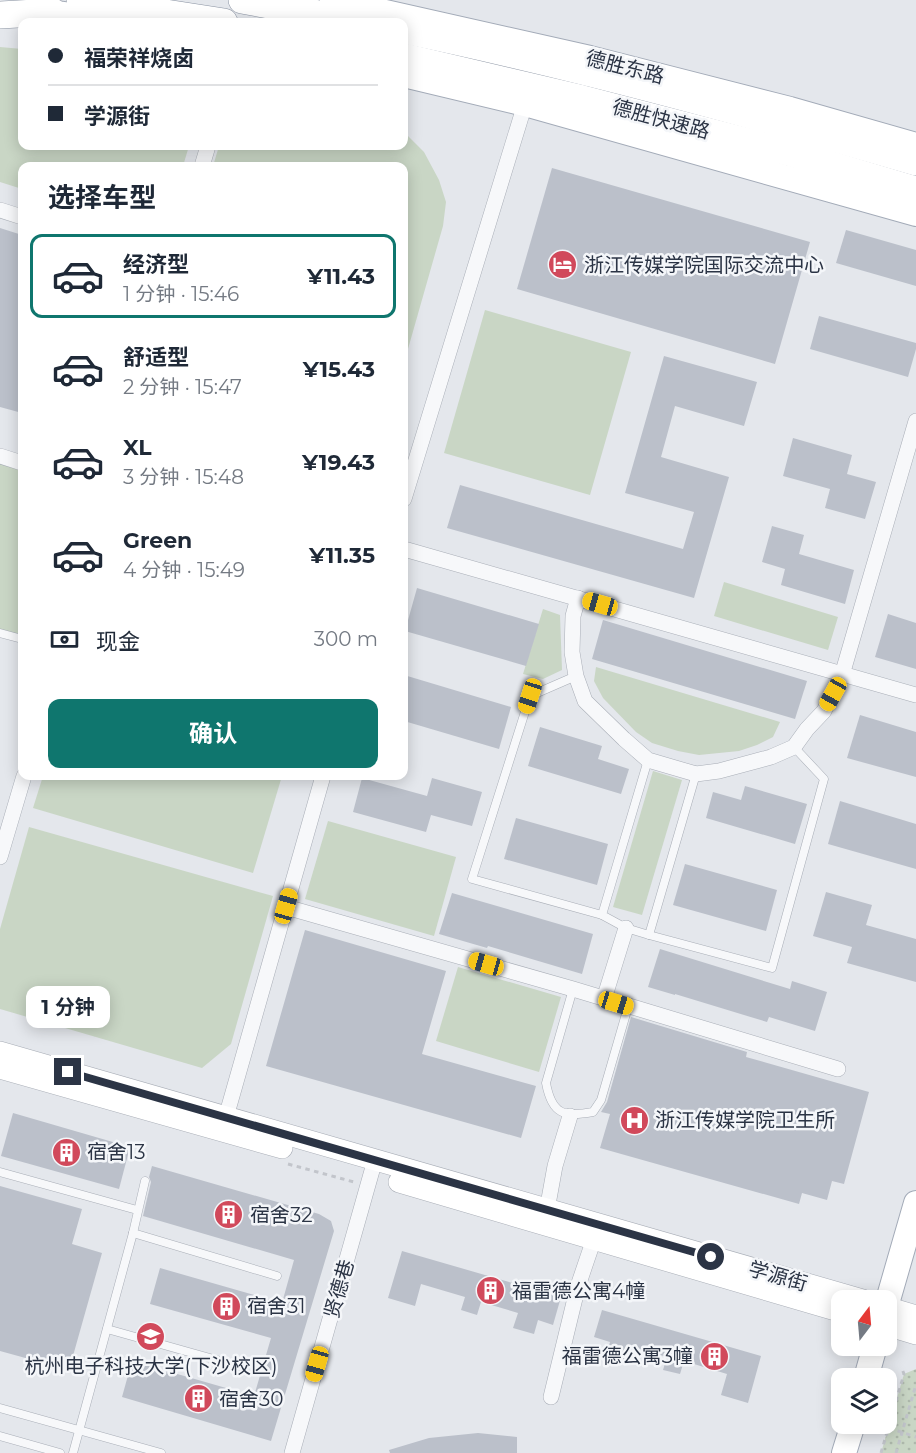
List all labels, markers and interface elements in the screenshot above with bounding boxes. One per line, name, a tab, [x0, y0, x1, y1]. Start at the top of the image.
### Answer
text: 福荣祥烧卤	[84, 45, 194, 72]
street label: 德胜东路	[583, 46, 667, 88]
street label: 德胜快速路	[610, 94, 712, 144]
text: 学源街	[84, 103, 150, 130]
text: 选择车型	[48, 181, 156, 214]
icon: car	[51, 249, 105, 303]
hotel icon: 浙江传媒学院国际交流中心	[547, 249, 579, 281]
text: 经济型	[123, 251, 189, 278]
place label: 浙江传媒学院国际交流中心	[584, 253, 824, 277]
text: ¥11.43	[307, 263, 375, 290]
text: 1 分钟 · 15:46	[123, 282, 239, 306]
icon: car	[51, 342, 105, 396]
text: 舒适型	[123, 344, 189, 371]
text: ¥15.43	[303, 356, 375, 383]
text: 2 分钟 · 15:47	[123, 375, 242, 399]
text: XL	[123, 434, 152, 461]
icon: car	[51, 435, 105, 489]
text: ¥19.43	[302, 449, 375, 476]
text: 3 分钟 · 15:48	[123, 465, 244, 489]
text: Green	[123, 527, 192, 554]
icon: car	[51, 528, 105, 582]
text: ¥11.35	[309, 542, 375, 569]
text: 4 分钟 · 15:49	[123, 558, 245, 582]
car	[580, 590, 620, 618]
icon: cash	[48, 623, 81, 656]
text: 300 m	[314, 627, 378, 651]
text: 现金	[96, 628, 140, 655]
car	[816, 674, 850, 714]
car	[516, 676, 544, 716]
button: 确认	[48, 699, 378, 768]
car	[272, 886, 300, 926]
car	[466, 950, 506, 978]
callout: 1 分钟	[26, 985, 110, 1027]
car	[596, 989, 636, 1017]
text: 1 分钟	[41, 995, 95, 1019]
route end	[54, 1058, 81, 1085]
hospital icon: 浙江传媒学院卫生所	[618, 1104, 650, 1136]
place label: 浙江传媒学院卫生所	[655, 1108, 835, 1132]
building icon: 宿舍13	[50, 1136, 82, 1168]
place label: 宿舍13	[87, 1140, 146, 1164]
building icon: 宿舍32	[213, 1199, 245, 1231]
place label: 宿舍32	[250, 1203, 313, 1227]
route start	[697, 1243, 724, 1270]
street label: 学源街	[746, 1256, 810, 1296]
street label: 贤德巷	[319, 1257, 359, 1321]
building icon: 福雷德公寓4幢	[475, 1275, 507, 1307]
place label: 福雷德公寓4幢	[512, 1279, 645, 1303]
building icon: 宿舍31	[210, 1290, 242, 1322]
north arrow	[831, 1290, 897, 1356]
map controls	[831, 1290, 897, 1434]
place label: 宿舍31	[247, 1294, 306, 1318]
school or university icon: 杭州电子科技大学(下沙校区)	[135, 1320, 167, 1352]
building icon: 福雷德公寓3幢	[698, 1340, 730, 1372]
car	[303, 1344, 331, 1384]
place label: 福雷德公寓3幢	[562, 1344, 693, 1368]
place label: 杭州电子科技大学(下沙校区)	[24, 1354, 278, 1378]
button: layers	[831, 1368, 897, 1434]
building icon: 宿舍30	[182, 1383, 214, 1415]
place label: 宿舍30	[219, 1387, 284, 1411]

